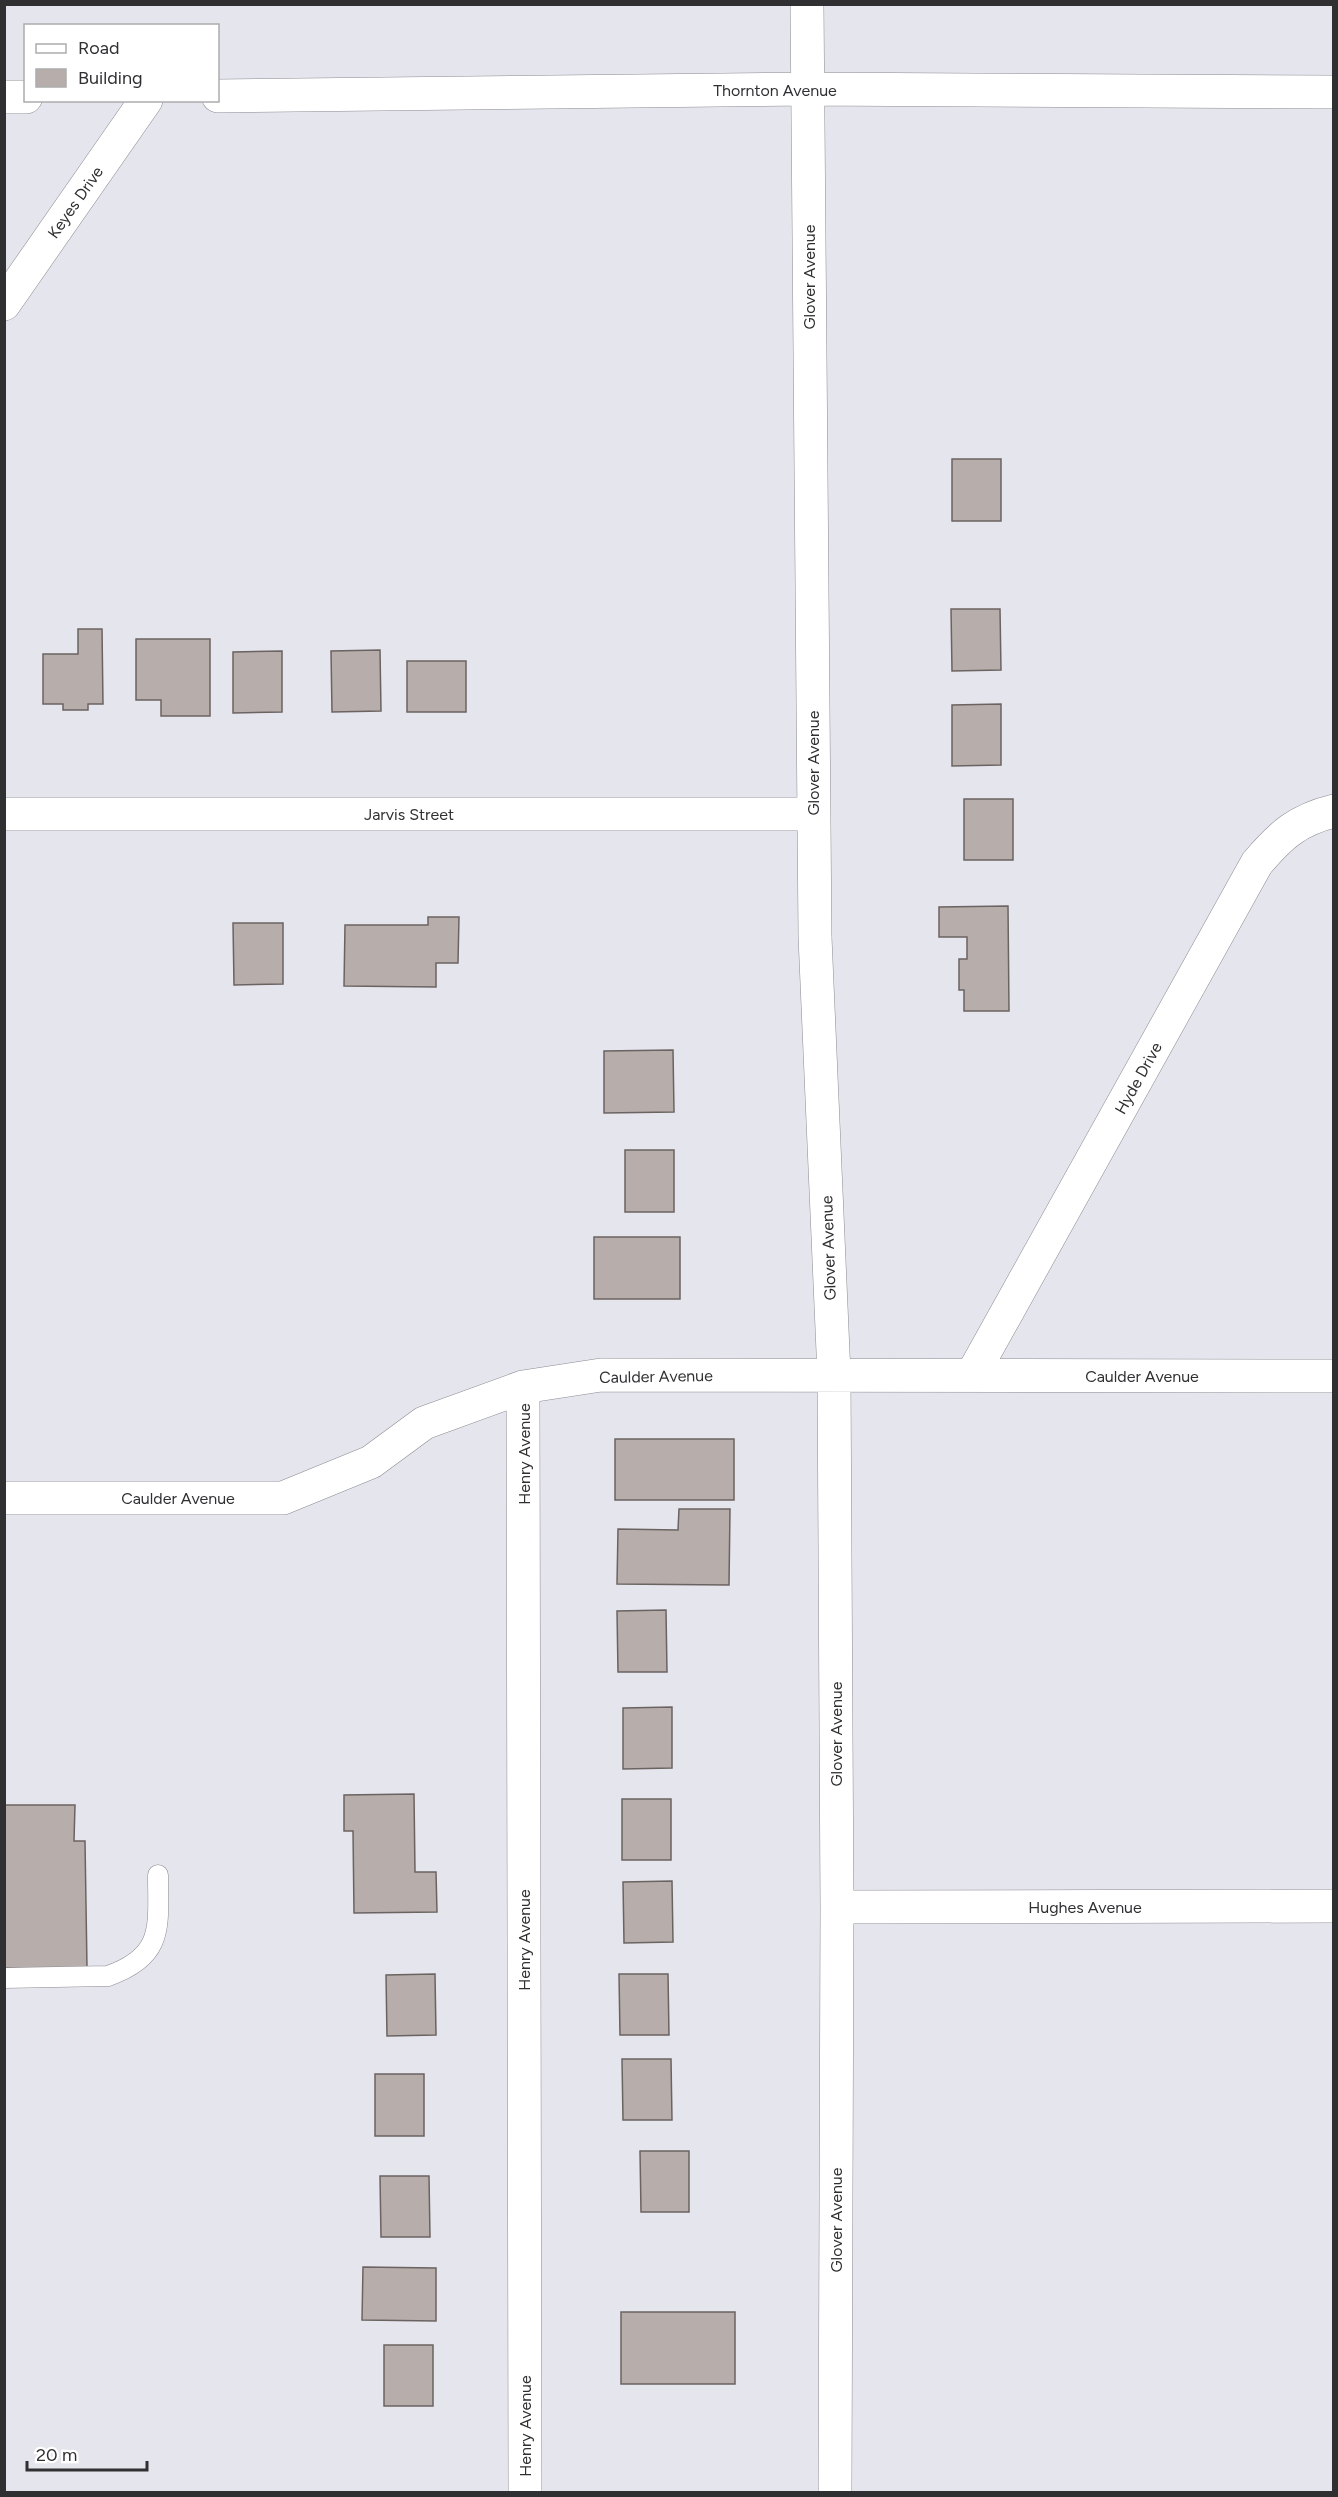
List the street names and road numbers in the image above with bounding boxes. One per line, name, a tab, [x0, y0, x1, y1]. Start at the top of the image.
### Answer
street label: Thornton Avenue	[713, 81, 837, 100]
street label: Keyes Drive	[44, 162, 107, 242]
street label: Glover Avenue	[800, 224, 819, 330]
street label: Glover Avenue	[804, 710, 823, 816]
street label: Jarvis Street	[364, 805, 454, 824]
street label: Hyde Drive	[1111, 1039, 1166, 1118]
street label: Glover Avenue	[817, 1195, 840, 1301]
street label: Caulder Avenue	[599, 1366, 713, 1387]
street label: Caulder Avenue	[1085, 1367, 1199, 1386]
street label: Henry Avenue	[515, 1403, 534, 1505]
street label: Caulder Avenue	[121, 1489, 235, 1508]
street label: Glover Avenue	[827, 1681, 846, 1787]
street label: Henry Avenue	[515, 1889, 534, 1991]
street label: Hughes Avenue	[1028, 1898, 1142, 1917]
street label: Glover Avenue	[827, 2167, 846, 2273]
street label: Henry Avenue	[516, 2375, 535, 2477]

